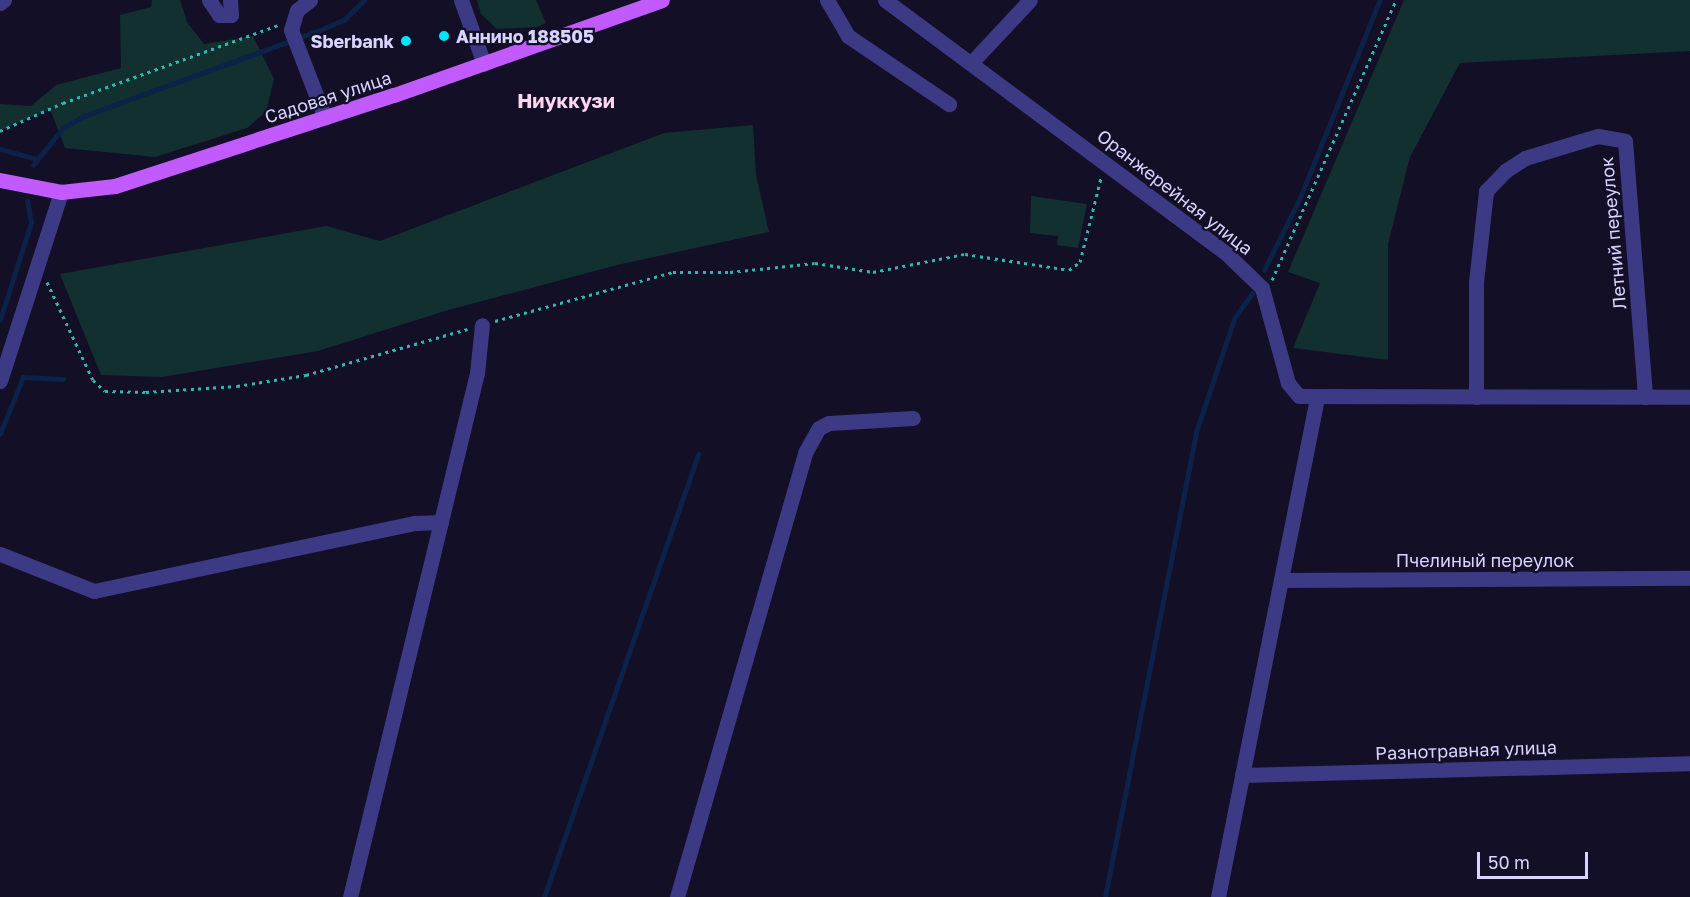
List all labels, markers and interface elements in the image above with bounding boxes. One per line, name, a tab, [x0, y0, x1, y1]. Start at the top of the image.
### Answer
place label: Аннино 188505	[456, 25, 594, 47]
marker: Аннино 188505	[437, 29, 451, 43]
place label: Sberbank	[310, 30, 394, 52]
marker: Sberbank	[399, 34, 413, 48]
street label: Садовая улица	[262, 66, 394, 128]
district label: Ниуккузи	[517, 88, 615, 112]
street label: Оранжерейная улица	[1093, 125, 1257, 259]
street label: Летний переулок	[1596, 156, 1630, 310]
street label: Пчелиный переулок	[1396, 549, 1574, 571]
street label: Разнотравная улица	[1375, 736, 1557, 764]
scale bar	[1480, 840, 1591, 878]
text: 50 m	[1488, 851, 1530, 873]

